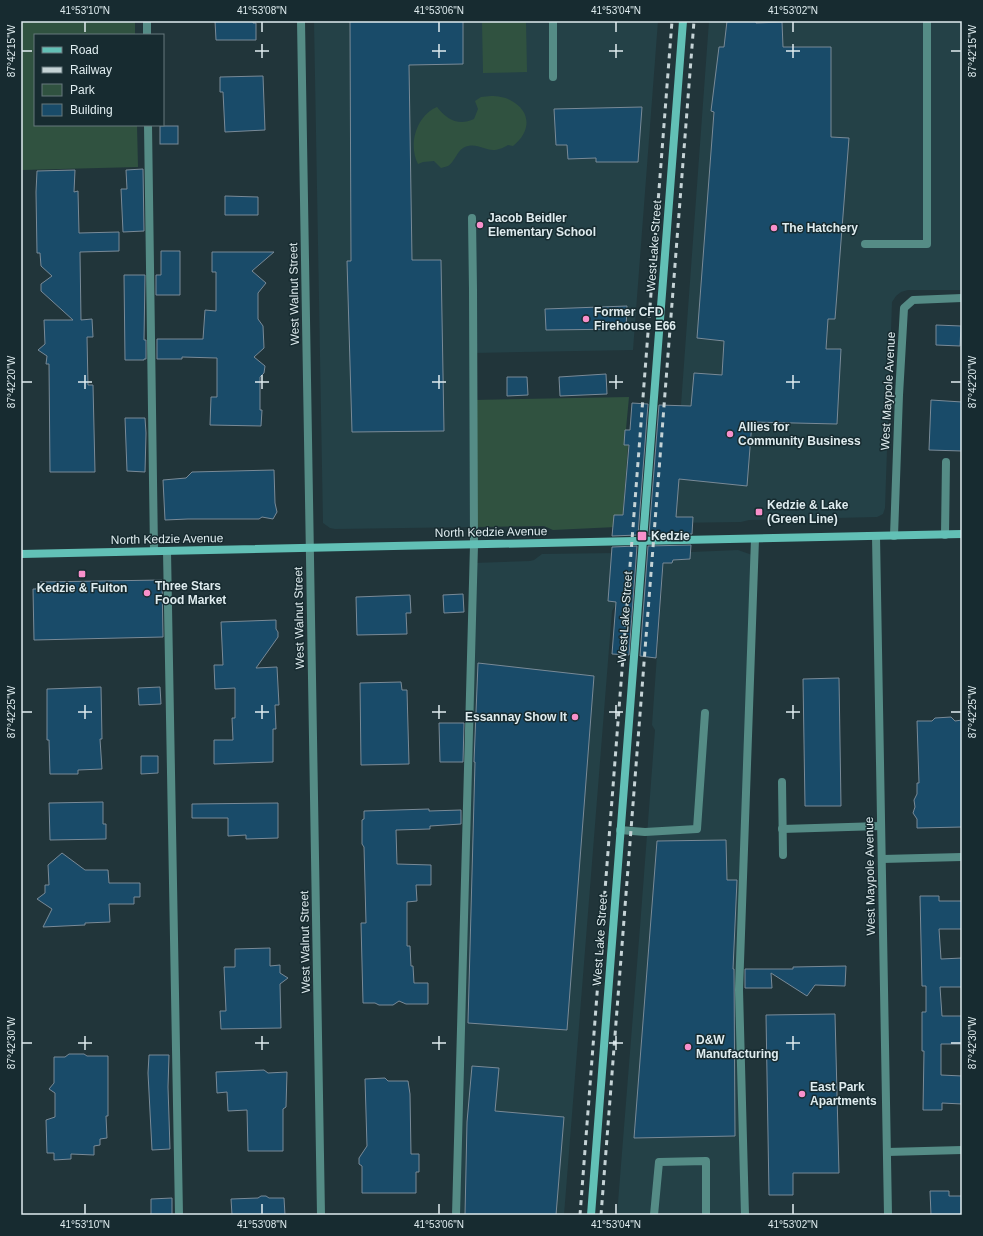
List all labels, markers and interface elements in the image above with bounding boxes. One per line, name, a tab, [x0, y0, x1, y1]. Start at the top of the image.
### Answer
text: 41°53'10"N	[60, 5, 110, 16]
text: 41°53'08"N	[237, 5, 287, 16]
text: 41°53'06"N	[414, 5, 464, 16]
text: 41°53'04"N	[591, 5, 641, 16]
text: 41°53'02"N	[768, 5, 818, 16]
text: 87°42'15"W	[6, 24, 17, 77]
text: 87°42'15"W	[967, 24, 978, 77]
legend	[34, 34, 164, 126]
text: Road	[70, 43, 99, 57]
text: Railway	[70, 63, 112, 77]
text: Park	[70, 83, 96, 97]
text: Building	[70, 103, 113, 117]
street label: West Lake Street	[644, 199, 664, 292]
place label: Jacob Beidler Elementary School	[488, 211, 596, 239]
marker: Jacob Beidler Elementary School	[475, 220, 485, 230]
place label: The Hatchery	[782, 221, 858, 235]
marker: The Hatchery	[769, 223, 779, 233]
street label: West Walnut Street	[286, 242, 302, 345]
place label: Former CFD Firehouse E66	[594, 305, 676, 333]
marker: Former CFD Firehouse E66	[581, 314, 591, 324]
street label: West Maypole Avenue	[878, 331, 898, 451]
text: 87°42'20"W	[6, 355, 17, 408]
text: 87°42'20"W	[967, 355, 978, 408]
place label: Allies for Community Business	[738, 420, 861, 448]
marker: Allies for Community Business	[725, 429, 735, 439]
place label: Kedzie & Lake (Green Line)	[767, 498, 849, 526]
marker: Kedzie & Lake (Green Line)	[754, 507, 764, 517]
street label: North Kedzie Avenue	[435, 524, 548, 540]
place label: Kedzie	[651, 529, 690, 543]
marker: Kedzie	[636, 530, 648, 542]
street label: North Kedzie Avenue	[111, 531, 224, 547]
street label: West Walnut Street	[291, 566, 307, 669]
marker: Kedzie & Fulton	[77, 569, 87, 579]
street label: West Lake Street	[615, 570, 635, 663]
place label: Three Stars Food Market	[155, 579, 226, 607]
place label: Kedzie & Fulton	[37, 581, 127, 595]
marker: Three Stars Food Market	[142, 588, 152, 598]
text: 87°42'25"W	[6, 685, 17, 738]
text: 87°42'25"W	[967, 685, 978, 738]
place label: Essannay Show It	[465, 710, 567, 724]
marker: Essannay Show It	[570, 712, 580, 722]
street label: West Maypole Avenue	[862, 816, 878, 936]
street label: West Walnut Street	[297, 890, 313, 993]
street label: West Lake Street	[590, 893, 610, 986]
text: 87°42'30"W	[6, 1016, 17, 1069]
text: 87°42'30"W	[967, 1016, 978, 1069]
place label: D&W Manufacturing	[696, 1033, 779, 1061]
marker: D&W Manufacturing	[683, 1042, 693, 1052]
place label: East Park Apartments	[810, 1080, 877, 1108]
marker: East Park Apartments	[797, 1089, 807, 1099]
text: 41°53'10"N	[60, 1219, 110, 1230]
text: 41°53'08"N	[237, 1219, 287, 1230]
text: 41°53'06"N	[414, 1219, 464, 1230]
text: 41°53'04"N	[591, 1219, 641, 1230]
text: 41°53'02"N	[768, 1219, 818, 1230]

